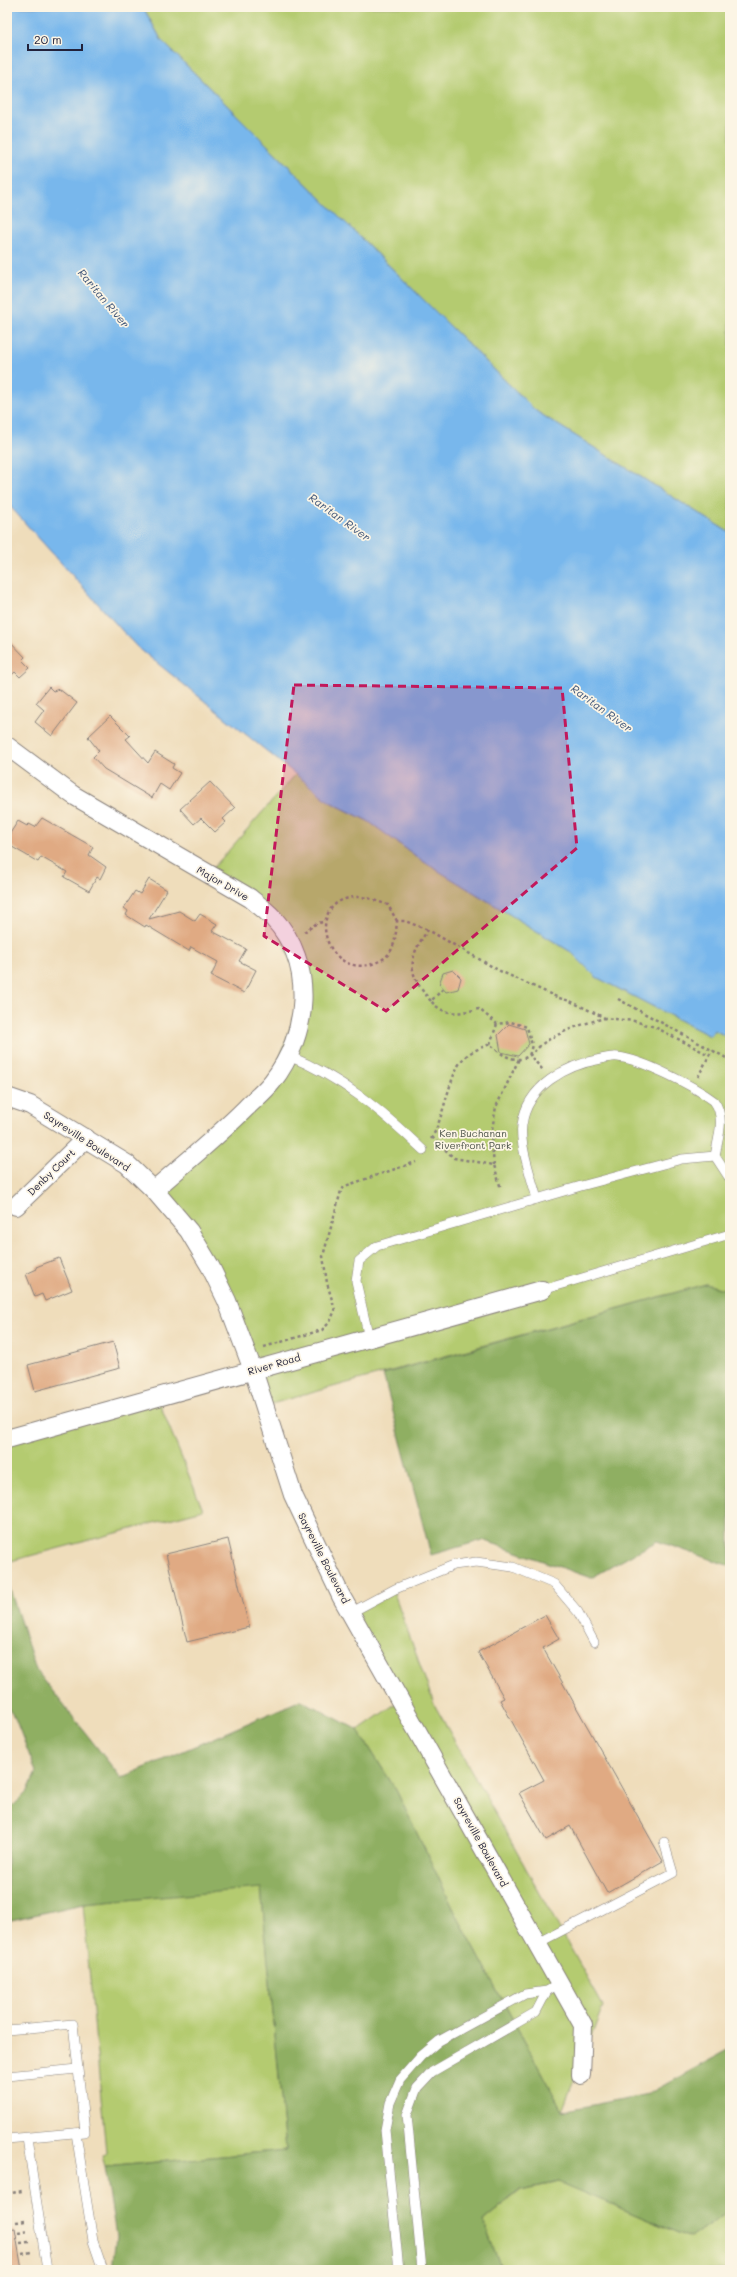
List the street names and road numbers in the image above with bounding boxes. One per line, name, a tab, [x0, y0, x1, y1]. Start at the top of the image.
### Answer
street label: Major Drive	[194, 862, 252, 904]
street label: Sayreville Boulevard	[41, 1108, 133, 1174]
street label: Denby Court	[24, 1146, 78, 1198]
street label: River Road	[246, 1350, 302, 1378]
street label: Sayreville Boulevard	[295, 1510, 353, 1606]
street label: Sayreville Boulevard	[451, 1795, 511, 1889]

